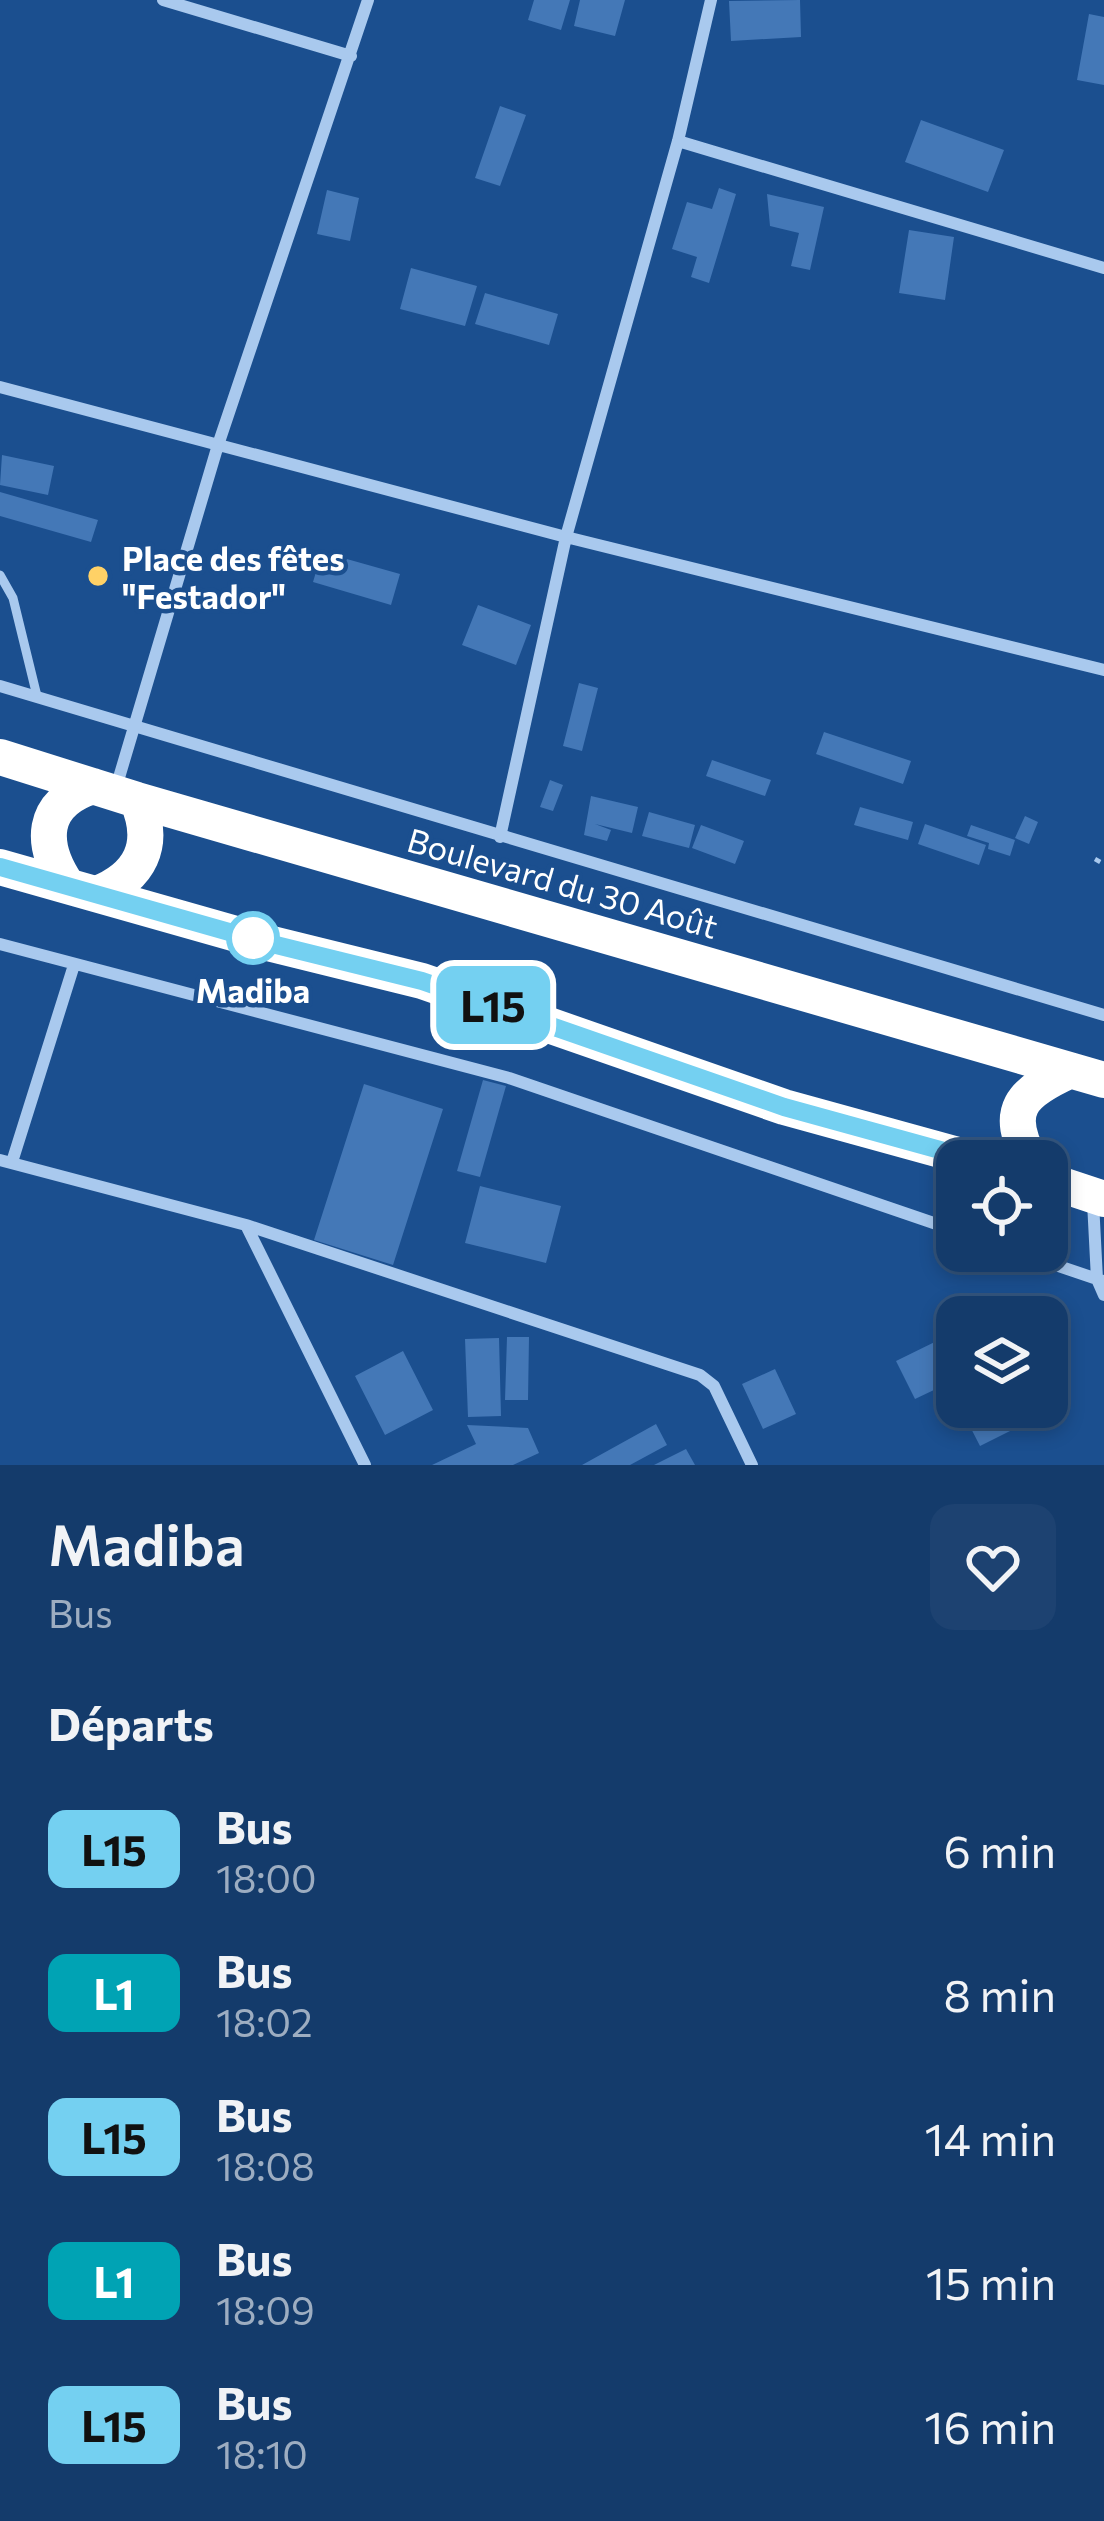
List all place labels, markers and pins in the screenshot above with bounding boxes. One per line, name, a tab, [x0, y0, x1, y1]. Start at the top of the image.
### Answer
place label: Place des fêtes "Festador"	[122, 537, 345, 616]
marker: Place des fêtes "Festador"	[85, 563, 111, 589]
marker: Madiba	[228, 913, 278, 963]
place label: Madiba	[196, 969, 310, 1010]

